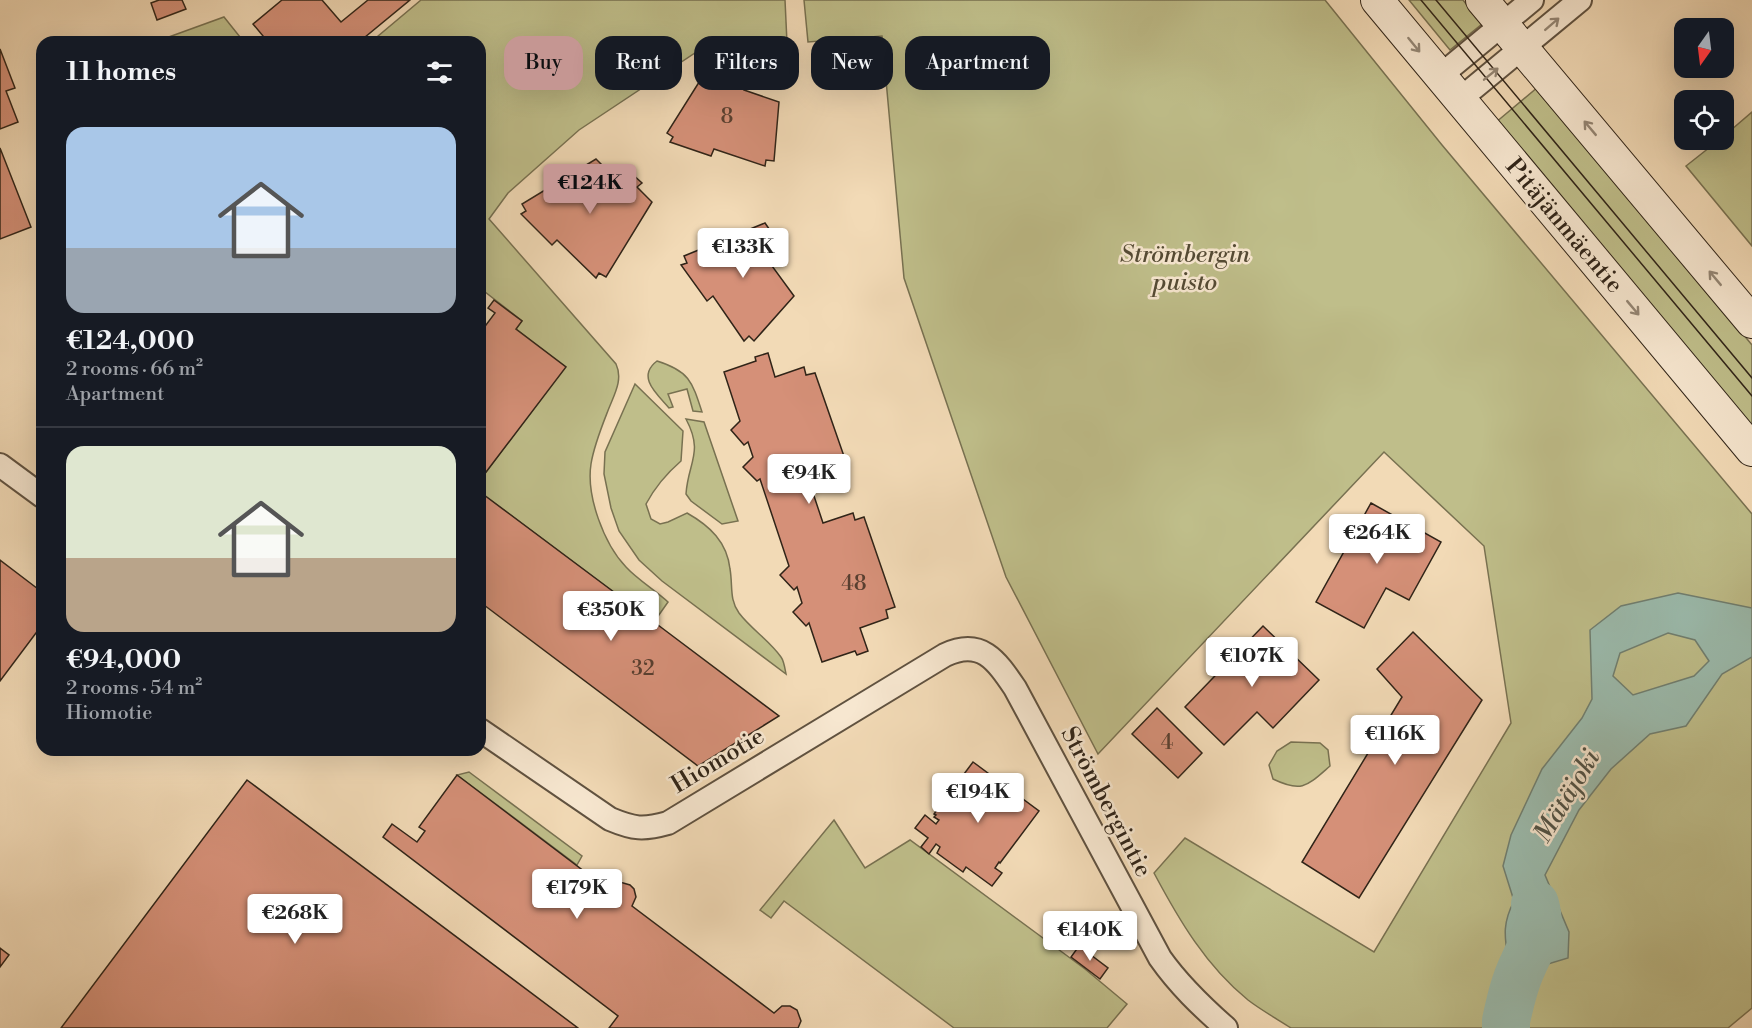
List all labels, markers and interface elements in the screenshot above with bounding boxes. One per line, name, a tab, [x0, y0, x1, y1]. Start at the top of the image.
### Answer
one-way arrow	[1543, 18, 1559, 32]
north arrow	[1674, 18, 1734, 78]
map controls	[1674, 18, 1734, 150]
chip: Buy	[504, 36, 583, 90]
chip: Rent	[595, 36, 682, 90]
chip: Filters	[694, 36, 799, 90]
chip: New	[811, 36, 893, 90]
chip: Apartment	[905, 36, 1050, 90]
one-way arrow	[1407, 37, 1421, 52]
text: 11 homes	[66, 56, 176, 88]
icon: filters	[423, 56, 456, 89]
one-way arrow	[1483, 68, 1499, 81]
button: locate	[1674, 90, 1734, 150]
house number: 8	[721, 104, 733, 130]
one-way arrow	[1583, 120, 1596, 136]
street label: Pitäjänmäentie	[1499, 152, 1629, 300]
pin: €124K	[548, 164, 632, 215]
icon: home	[207, 166, 315, 274]
text: €124K	[557, 171, 623, 196]
pin: €133K	[701, 228, 785, 279]
text: €133K	[712, 235, 774, 260]
park label: Strömbergin puisto	[1120, 240, 1250, 298]
one-way arrow	[1708, 270, 1721, 286]
one-way arrow	[1626, 300, 1640, 315]
text: €124,000	[66, 325, 195, 357]
text: 2 rooms · 66 m²	[66, 357, 203, 382]
text: Apartment	[66, 382, 164, 407]
pin: €94K	[773, 454, 845, 505]
text: €94K	[782, 461, 837, 486]
icon: home	[207, 485, 315, 593]
pin: €264K	[1335, 514, 1419, 565]
text: €264K	[1343, 521, 1411, 546]
house number: 48	[841, 571, 867, 597]
pin: €350K	[569, 591, 653, 642]
text: €350K	[577, 598, 645, 623]
pin: €107K	[1210, 637, 1294, 688]
text: €94,000	[66, 644, 181, 676]
text: €107K	[1220, 644, 1284, 669]
house number: 32	[631, 656, 655, 682]
text: 2 rooms · 54 m²	[66, 676, 202, 701]
text: Hiomotie	[66, 701, 152, 726]
pin: €116K	[1353, 715, 1437, 766]
street label: Hiomotie	[666, 721, 770, 801]
street label: Strömbergintie	[1054, 722, 1158, 882]
text: €116K	[1365, 722, 1425, 747]
house number: 4	[1161, 730, 1173, 756]
water label: Mätäjoki	[1527, 743, 1608, 848]
pin: €194K	[936, 773, 1020, 824]
text: €194K	[946, 780, 1010, 805]
pin: €179K	[535, 869, 619, 920]
text: €179K	[546, 876, 608, 901]
pin: €268K	[253, 894, 337, 945]
text: €268K	[261, 901, 329, 926]
pin: €140K	[1048, 911, 1132, 962]
text: €140K	[1057, 918, 1123, 943]

